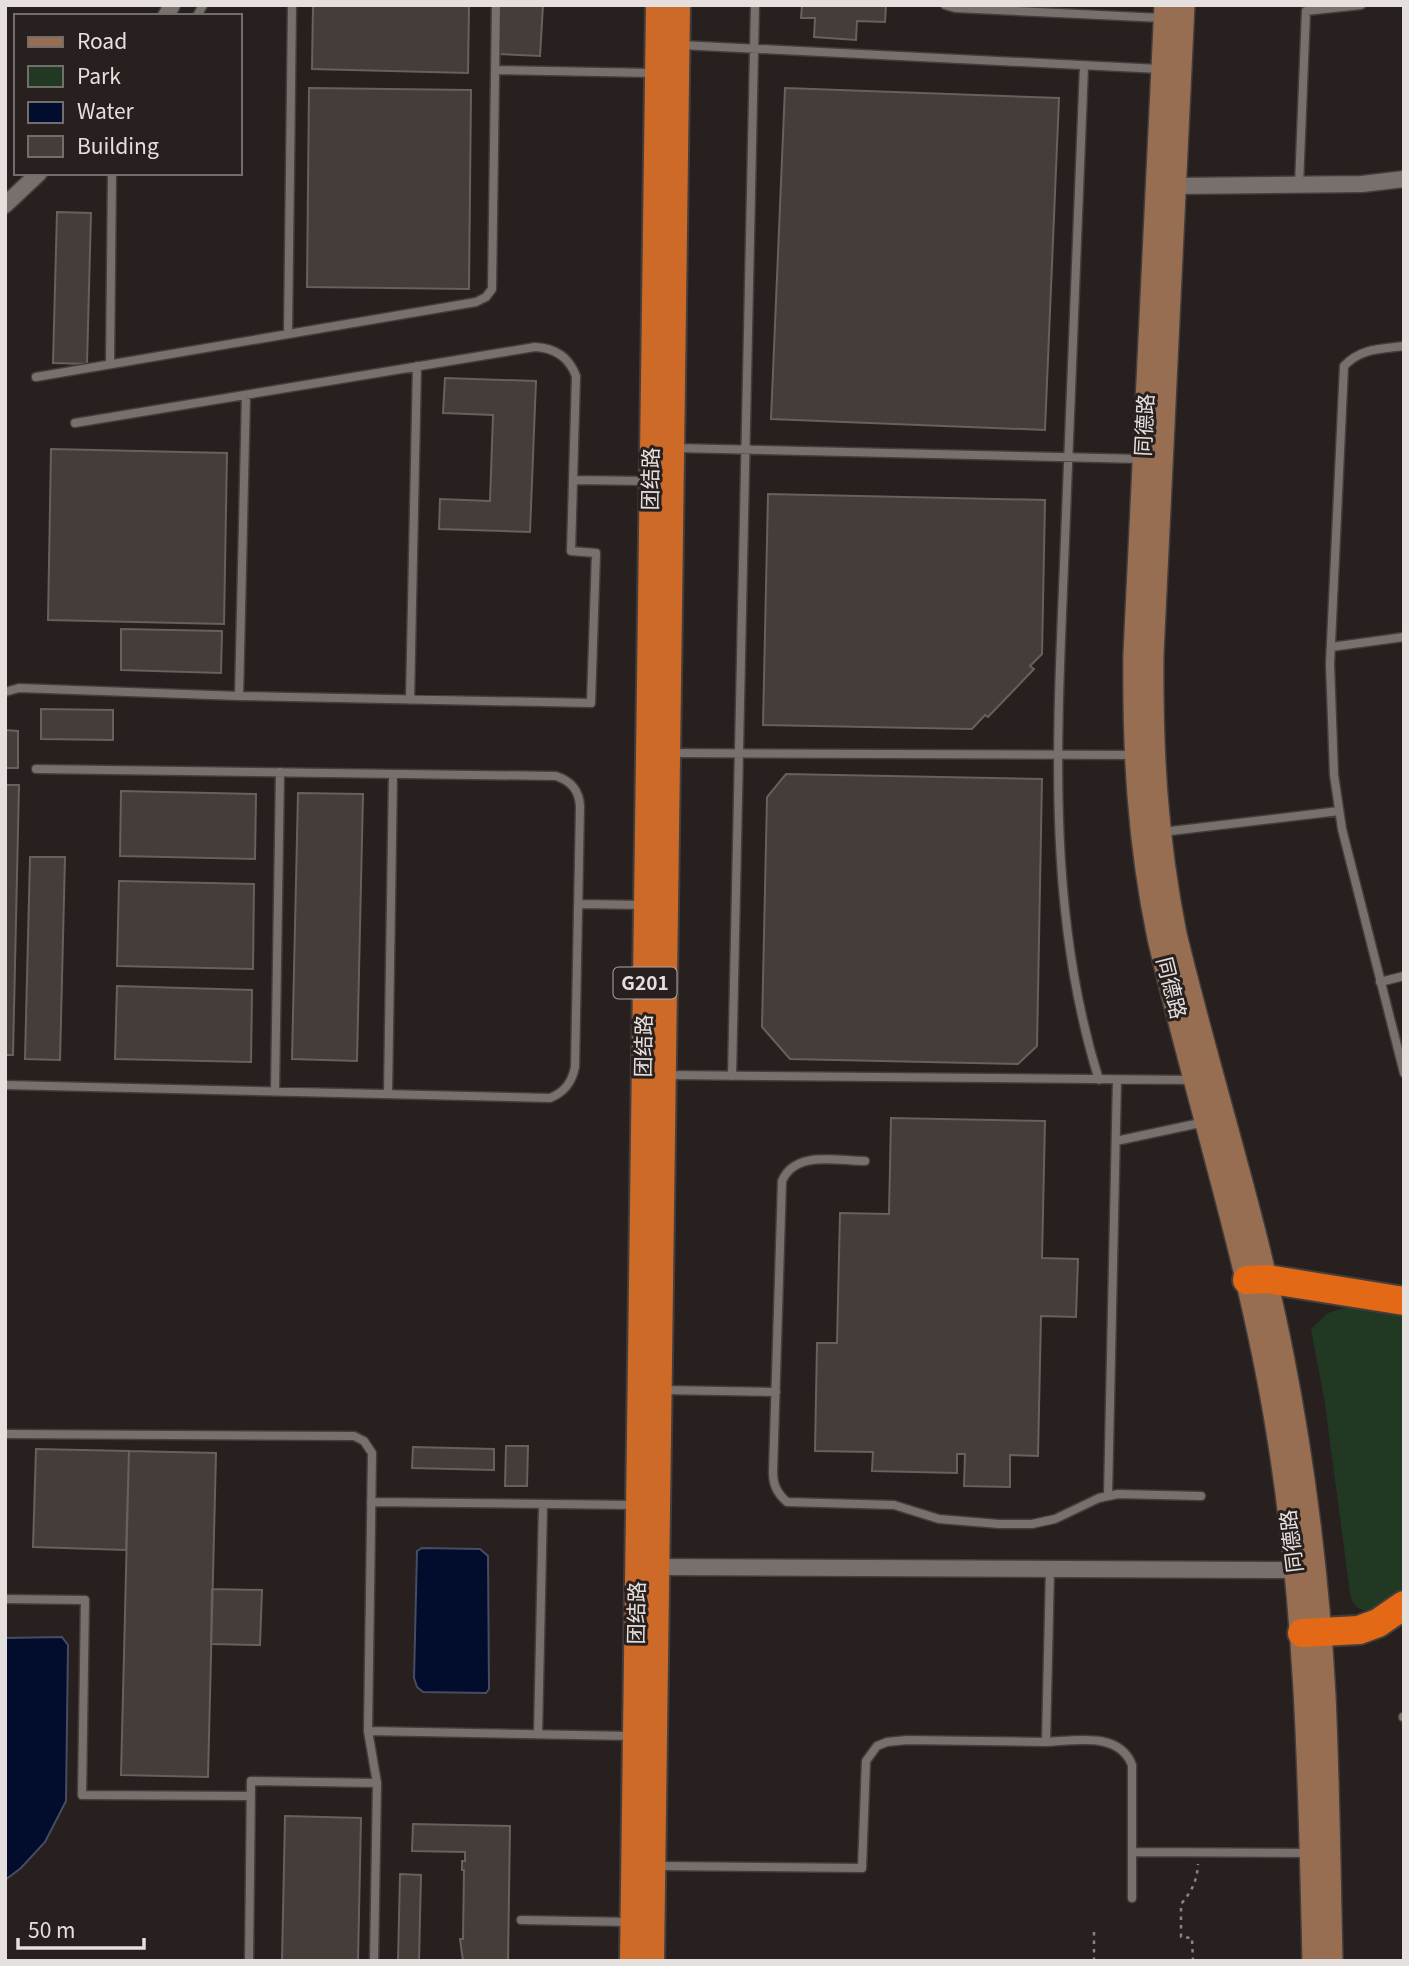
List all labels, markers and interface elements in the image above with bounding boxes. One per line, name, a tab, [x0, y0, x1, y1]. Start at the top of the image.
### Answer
legend	[14, 14, 242, 175]
text: Road	[77, 25, 127, 55]
text: Park	[77, 60, 121, 90]
text: Water	[77, 95, 135, 125]
text: Building	[77, 130, 159, 160]
street label: 同德路	[1126, 393, 1160, 457]
street label: 团结路	[633, 447, 665, 511]
street label: 同德路	[1151, 953, 1195, 1022]
road number: G201	[614, 967, 676, 998]
street label: 团结路	[626, 1014, 658, 1078]
street label: 同德路	[1271, 1508, 1309, 1574]
street label: 团结路	[619, 1581, 651, 1645]
scale bar	[18, 1906, 144, 1950]
text: 50 m	[28, 1914, 75, 1944]

